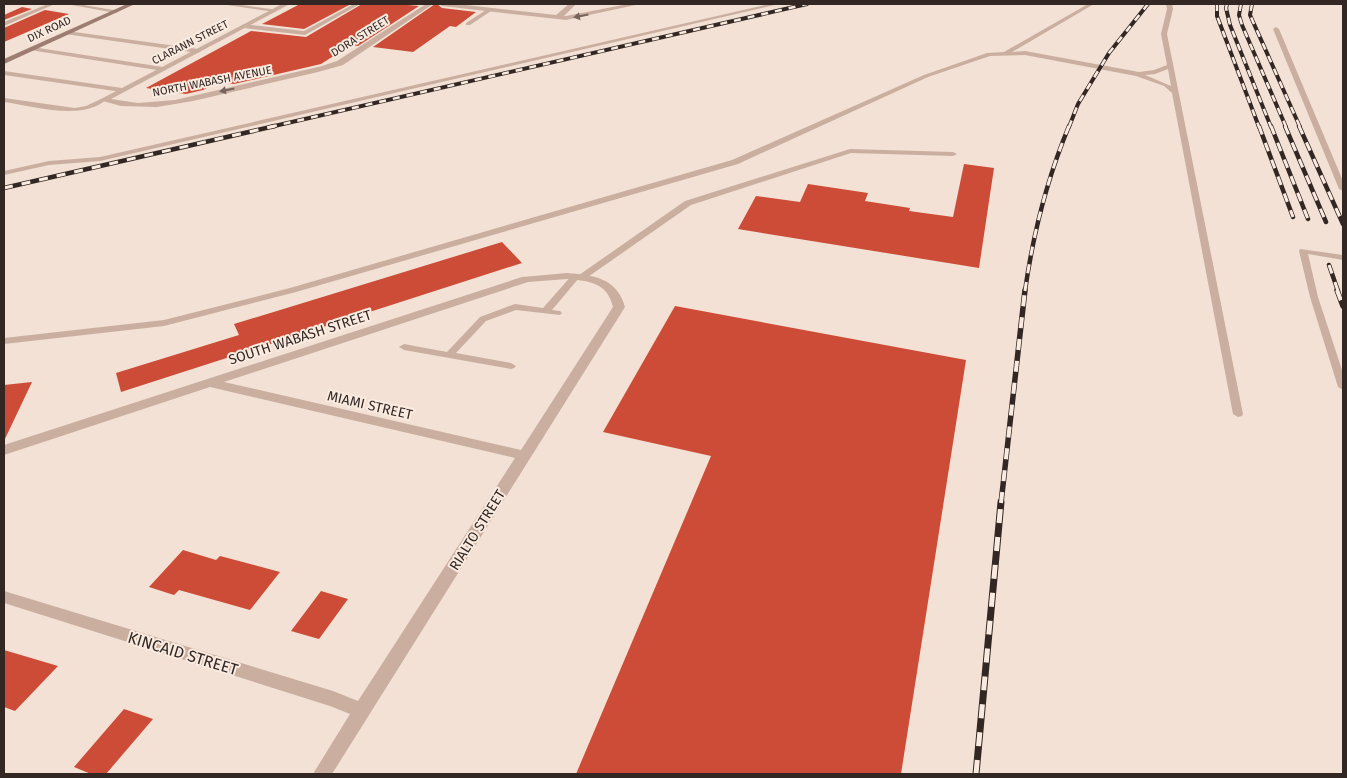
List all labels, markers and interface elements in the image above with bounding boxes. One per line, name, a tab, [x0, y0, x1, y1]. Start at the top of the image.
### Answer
one-way arrow	[572, 12, 588, 20]
street label: DORA STREET	[329, 13, 392, 59]
street label: DIX ROAD	[25, 14, 73, 45]
street label: CLARANN STREET	[150, 17, 231, 67]
street label: NORTH WABASH AVENUE	[151, 64, 273, 99]
one-way arrow	[219, 86, 234, 94]
street label: SOUTH WABASH STREET	[227, 306, 374, 369]
street label: MIAMI STREET	[326, 387, 415, 424]
street label: RIALTO STREET	[446, 486, 509, 574]
street label: KINCAID STREET	[125, 628, 241, 679]

